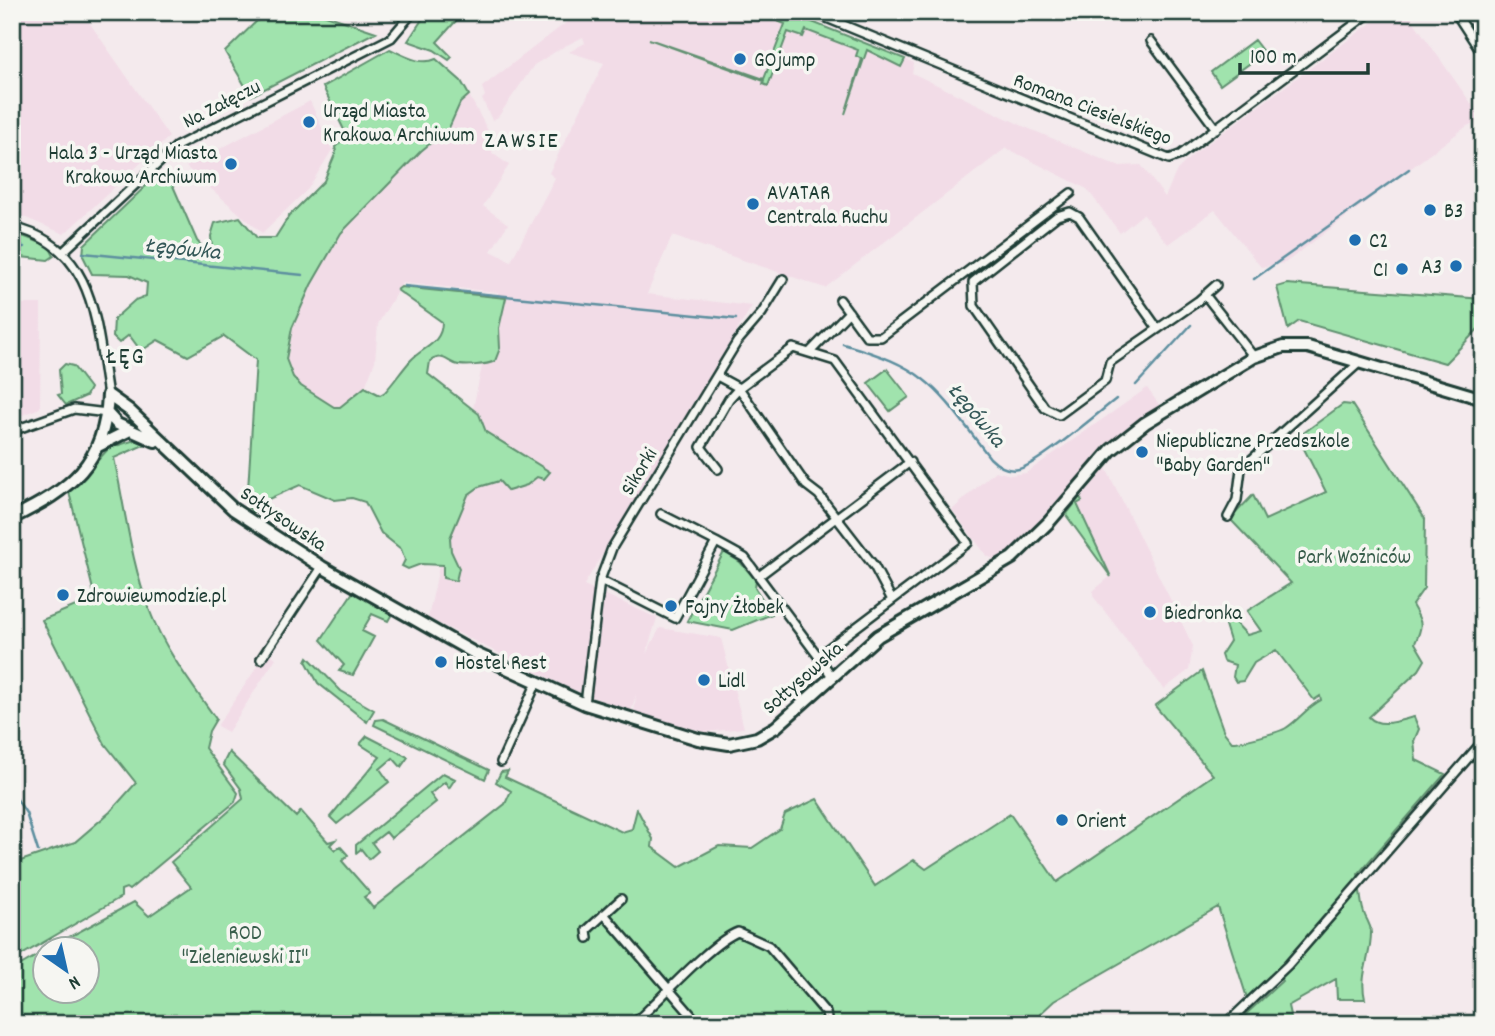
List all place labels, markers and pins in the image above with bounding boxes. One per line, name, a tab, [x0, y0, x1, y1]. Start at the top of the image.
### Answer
place label: GOjump	[754, 47, 815, 77]
marker: GOjump	[732, 51, 748, 67]
place label: Urząd Miasta Krakowa Archiwum	[323, 98, 475, 152]
marker: Urząd Miasta Krakowa Archiwum	[301, 114, 317, 130]
place label: Hala 3 - Urząd Miasta Krakowa Archiwum	[48, 140, 218, 194]
marker: Hala 3 - Urząd Miasta Krakowa Archiwum	[223, 156, 239, 172]
place label: AVATAR Centrala Ruchu	[767, 180, 888, 234]
marker: AVATAR Centrala Ruchu	[745, 196, 761, 212]
place label: B3	[1444, 198, 1463, 228]
marker: B3	[1422, 202, 1438, 218]
place label: C2	[1369, 228, 1389, 258]
marker: C2	[1347, 232, 1363, 248]
place label: A3	[1421, 254, 1442, 284]
place label: C1	[1373, 257, 1388, 287]
marker: A3	[1448, 258, 1464, 274]
marker: C1	[1394, 261, 1410, 277]
place label: Niepubliczne Przedszkole "Baby Garden"	[1156, 428, 1350, 482]
marker: Niepubliczne Przedszkole "Baby Garden"	[1134, 444, 1150, 460]
place label: Zdrowiewmodzie.pl	[77, 583, 226, 613]
marker: Zdrowiewmodzie.pl	[55, 587, 71, 603]
place label: Fajny Żłobek	[685, 594, 784, 624]
marker: Fajny Żłobek	[663, 598, 679, 614]
place label: Biedronka	[1164, 600, 1243, 630]
marker: Biedronka	[1142, 604, 1158, 620]
place label: Hostel Rest	[455, 650, 547, 680]
marker: Hostel Rest	[433, 654, 449, 670]
place label: Lidl	[718, 668, 745, 698]
marker: Lidl	[696, 672, 712, 688]
place label: Orient	[1076, 808, 1127, 838]
marker: Orient	[1054, 812, 1070, 828]

